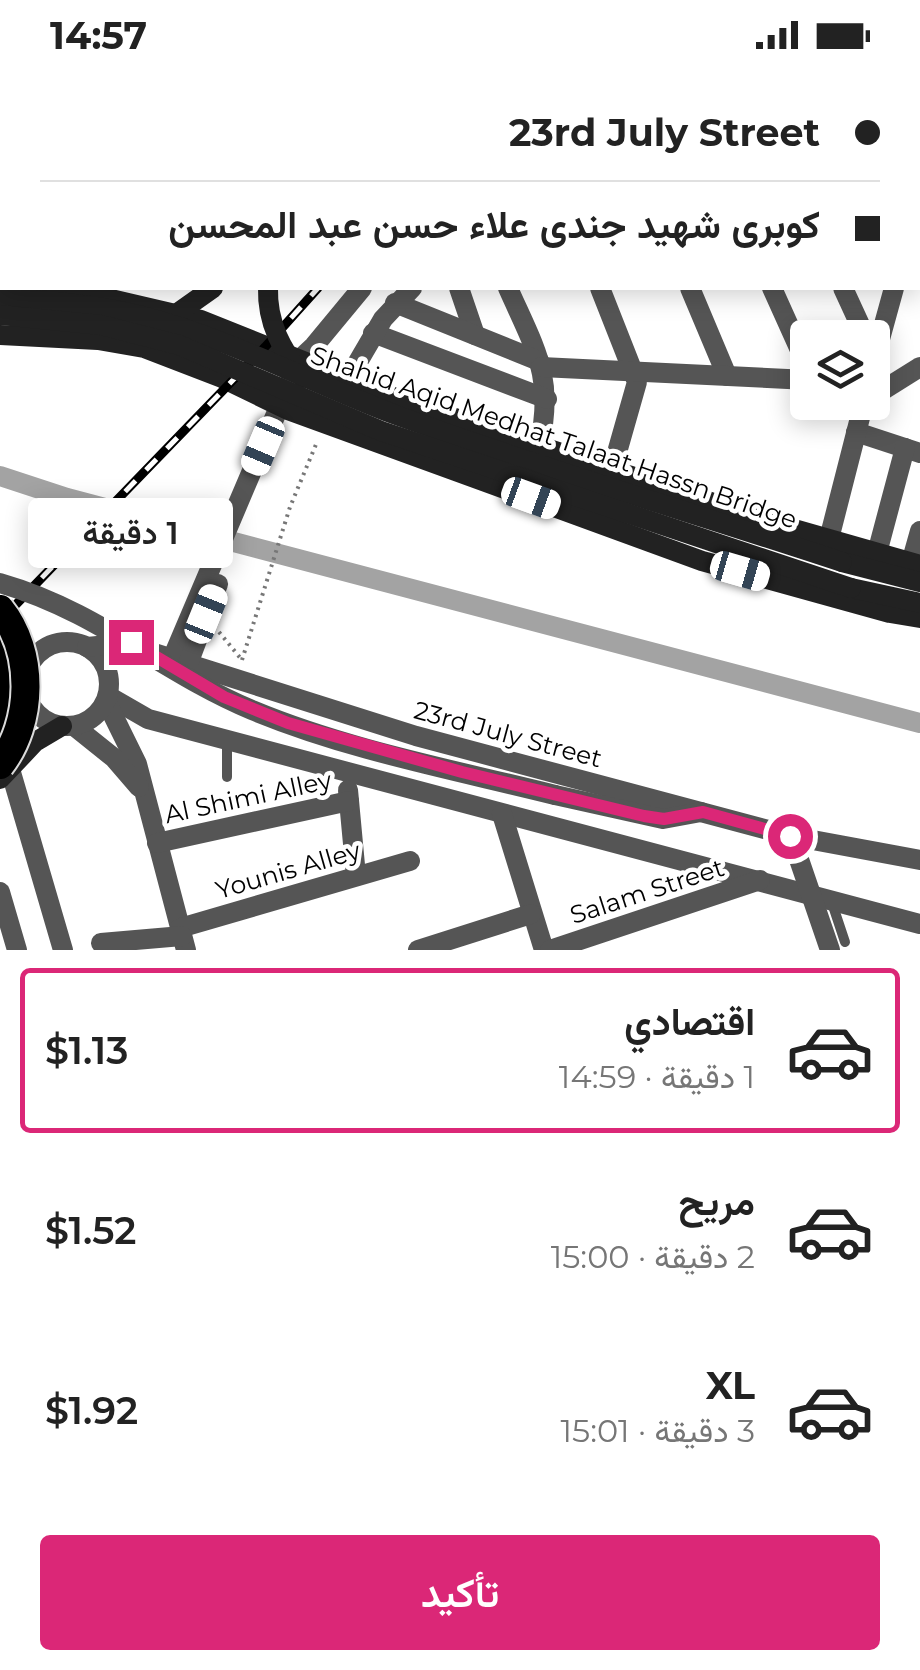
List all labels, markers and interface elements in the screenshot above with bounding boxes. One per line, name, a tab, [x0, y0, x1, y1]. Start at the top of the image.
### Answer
text: 14:57	[50, 12, 147, 59]
text: 23rd July Street	[509, 109, 820, 156]
text: كوبرى شهيد جندى علاء حسن عبد المحسن	[168, 201, 820, 248]
map controls	[790, 320, 890, 420]
button: layers	[790, 320, 890, 420]
street label: Shahid Aqid Medhat Talaat Hassn Bridge	[307, 339, 801, 535]
car	[237, 413, 289, 479]
car	[498, 474, 564, 522]
callout: 1 دقيقة	[28, 497, 234, 567]
text: 1 دقيقة	[82, 513, 179, 552]
car	[707, 548, 773, 594]
car	[181, 581, 231, 647]
route end	[109, 620, 154, 665]
street label: 23rd July Street	[411, 695, 605, 773]
street label: Al Shimi Alley	[162, 765, 335, 829]
route start	[768, 814, 813, 859]
street label: Younis Alley	[212, 835, 364, 905]
street label: Salam Street	[566, 852, 728, 930]
text: اقتصادي	[624, 998, 755, 1045]
icon: car	[785, 1006, 875, 1096]
text: $1.13	[45, 1027, 128, 1074]
text: 1 دقيقة · 14:59	[559, 1057, 755, 1096]
text: مريح	[679, 1178, 755, 1225]
icon: car	[785, 1186, 875, 1276]
text: $1.52	[45, 1207, 136, 1254]
text: 2 دقيقة · 15:00	[551, 1237, 755, 1276]
text: XL	[706, 1362, 755, 1409]
icon: car	[785, 1366, 875, 1456]
text: $1.92	[45, 1387, 138, 1434]
text: 3 دقيقة · 15:01	[560, 1411, 755, 1450]
button: تأكيد	[40, 1535, 880, 1650]

